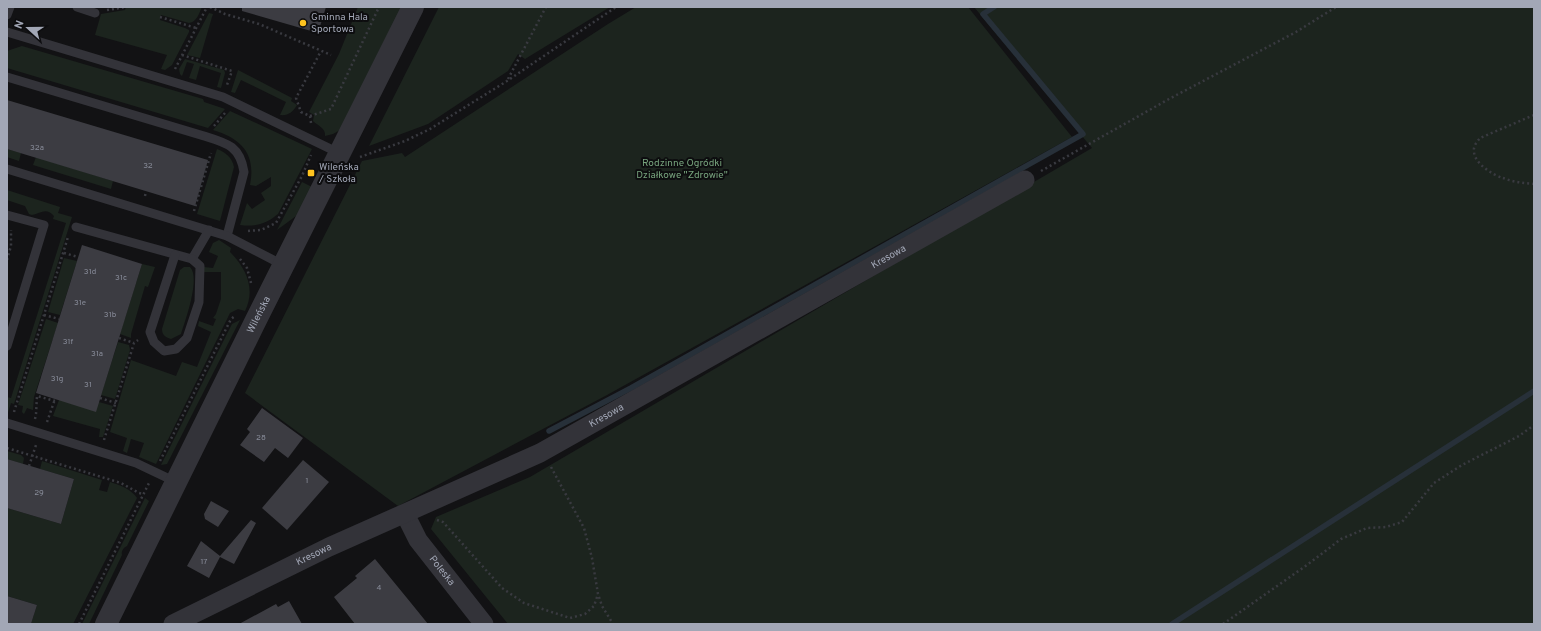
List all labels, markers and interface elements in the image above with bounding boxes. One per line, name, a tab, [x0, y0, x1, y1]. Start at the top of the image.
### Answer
north arrow	[8, 8, 48, 48]
place label: Gminna Hala Sportowa	[311, 11, 368, 36]
marker: Gminna Hala Sportowa	[298, 18, 308, 28]
text: N	[12, 19, 28, 31]
house number: 32a	[30, 143, 44, 153]
park label: Rodzinne Ogródki Działkowe "Zdrowie"	[636, 157, 728, 182]
house number: 32	[143, 161, 153, 171]
place label: Wileńska / Szkoła	[318, 161, 359, 186]
marker: Wileńska / Szkoła	[306, 168, 316, 178]
street label: Kresowa	[869, 242, 908, 272]
house number: 31d	[84, 267, 96, 277]
house number: 31c	[115, 273, 127, 283]
street label: Wileńska	[244, 294, 273, 335]
house number: 31e	[74, 298, 86, 308]
house number: 31b	[104, 310, 117, 320]
house number: 31f	[63, 337, 74, 347]
house number: 31a	[91, 349, 103, 359]
house number: 31g	[51, 374, 63, 384]
house number: 31	[84, 380, 92, 390]
street label: Kresowa	[587, 401, 626, 431]
house number: 28	[256, 433, 266, 443]
house number: 1	[306, 476, 308, 486]
house number: 29	[34, 488, 44, 498]
street label: Kresowa	[294, 540, 334, 569]
street label: Poleska	[426, 553, 458, 588]
house number: 17	[200, 557, 208, 567]
house number: 4	[377, 583, 382, 593]

